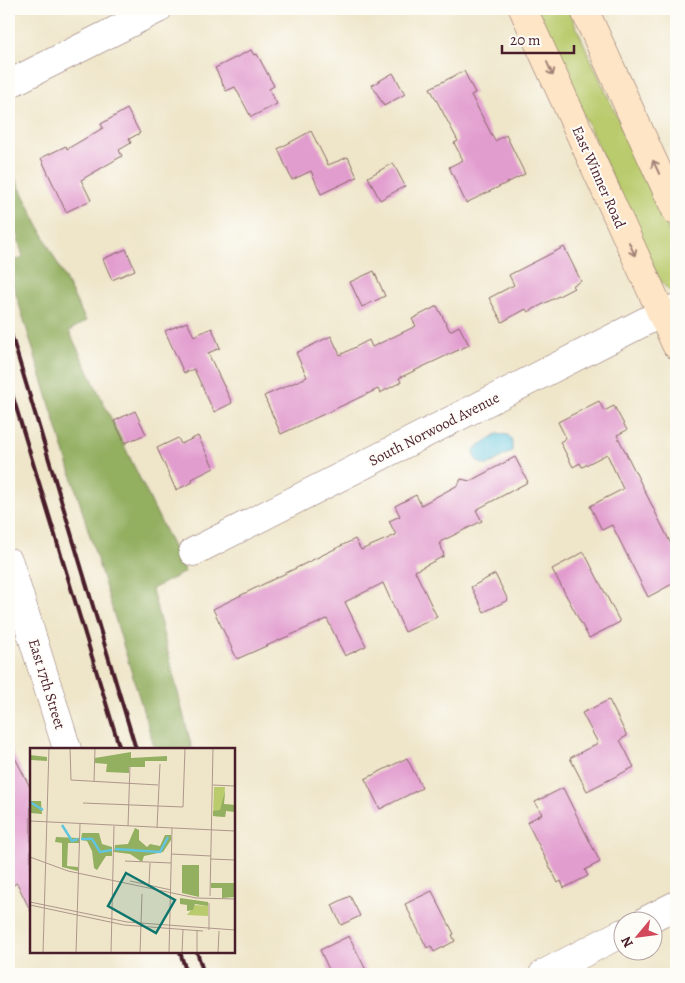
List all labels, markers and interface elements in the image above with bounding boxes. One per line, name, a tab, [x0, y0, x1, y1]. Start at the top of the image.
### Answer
scale bar	[502, 22, 575, 54]
text: 20 m	[510, 30, 541, 50]
one-way arrow	[546, 61, 555, 76]
street label: East Winner Road	[567, 123, 631, 232]
one-way arrow	[651, 160, 660, 175]
one-way arrow	[628, 241, 637, 256]
street label: South Norwood Avenue	[365, 387, 503, 471]
street label: East 17th Street	[24, 636, 70, 732]
inset map	[30, 748, 235, 953]
north arrow	[612, 910, 662, 960]
text: N	[616, 933, 638, 951]

